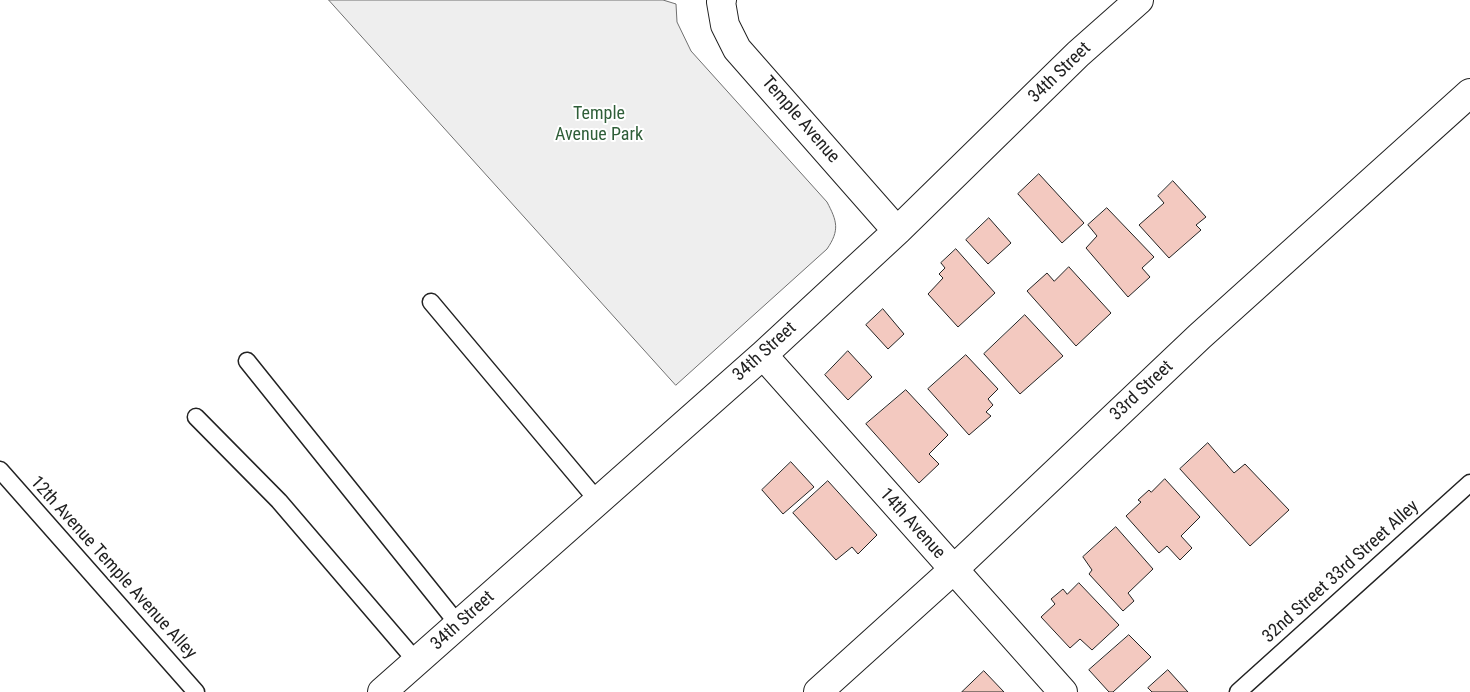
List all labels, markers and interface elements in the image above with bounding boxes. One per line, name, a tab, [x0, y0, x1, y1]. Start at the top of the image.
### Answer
street label: 34th Street	[1024, 38, 1096, 108]
street label: Temple Avenue	[756, 72, 844, 168]
park label: Temple Avenue Park	[555, 103, 643, 146]
street label: 34th Street	[729, 318, 801, 386]
street label: 33rd Street	[1106, 356, 1178, 426]
street label: 12th Avenue Temple Avenue Alley	[25, 472, 201, 664]
street label: 14th Avenue	[875, 484, 949, 564]
street label: 32nd Street 33rd Street Alley	[1258, 496, 1424, 648]
street label: 34th Street	[427, 587, 499, 655]

